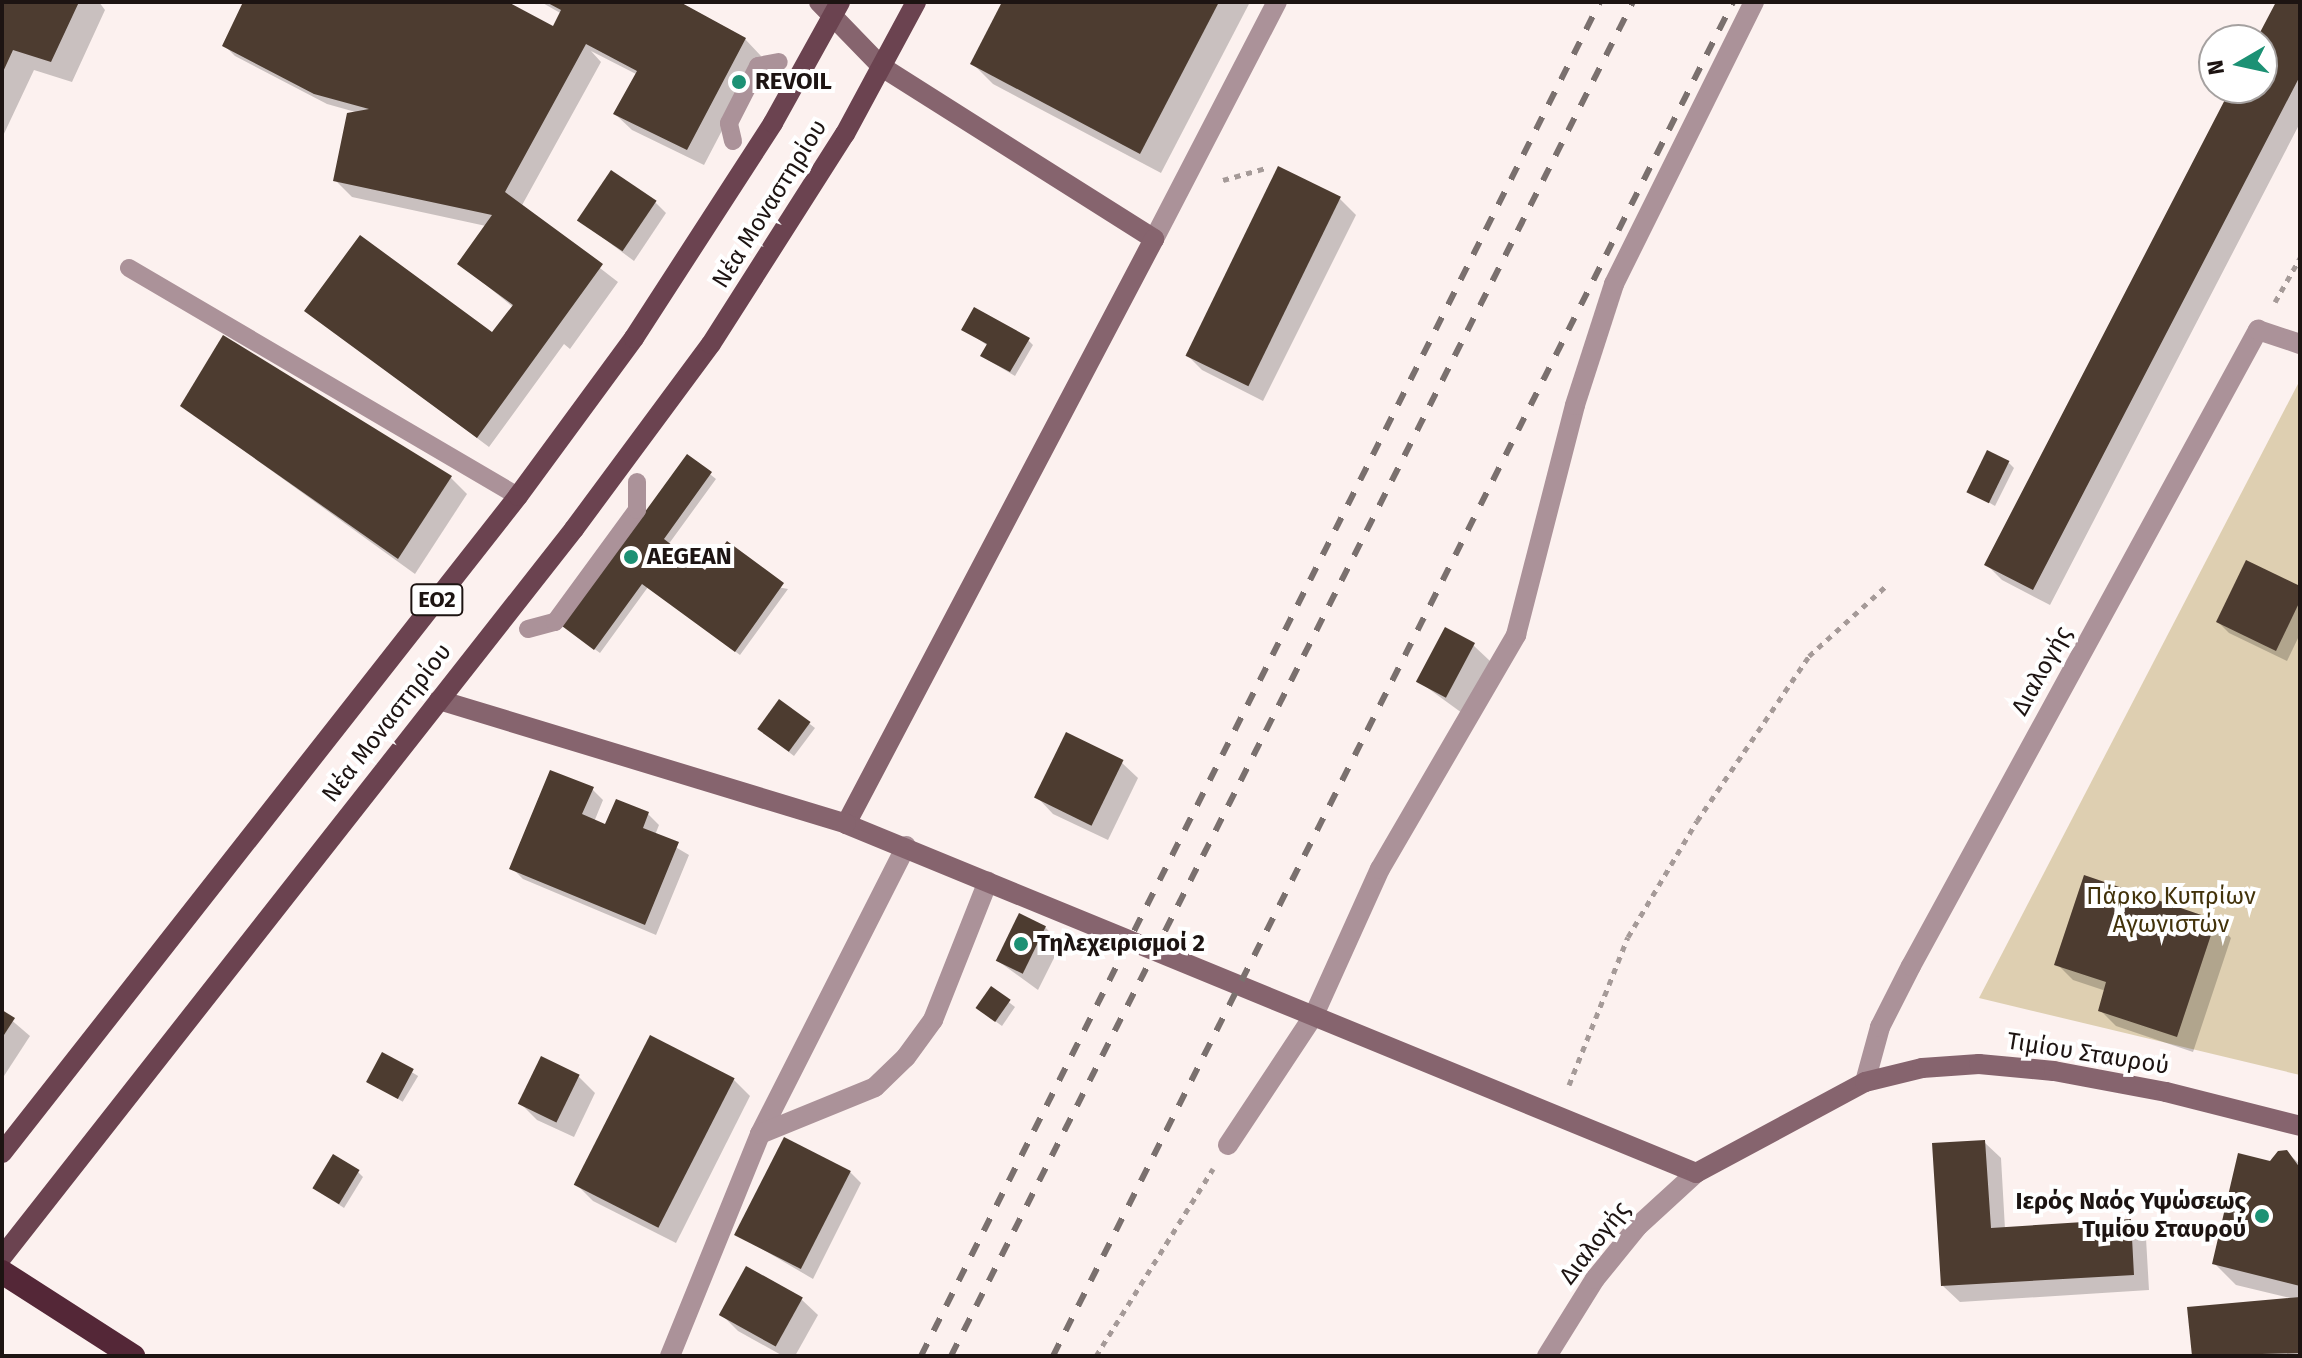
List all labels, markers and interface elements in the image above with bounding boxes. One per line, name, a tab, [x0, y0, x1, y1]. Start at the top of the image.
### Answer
north arrow	[2198, 24, 2278, 104]
text: N	[2201, 58, 2230, 77]
place label: REVOIL	[755, 68, 832, 96]
marker: REVOIL	[730, 73, 748, 91]
street label: Νέα Μοναστηρίου	[707, 114, 833, 294]
place label: AEGEAN	[647, 543, 732, 571]
marker: AEGEAN	[622, 548, 640, 566]
road number: ΕΟ2	[409, 582, 465, 618]
street label: Διαλογής	[2006, 621, 2078, 721]
street label: Νέα Μοναστηρίου	[316, 638, 458, 808]
park label: Πάρκο Κυπρίων Αγωνιστών	[2086, 883, 2256, 939]
place label: Τηλεχειρισμοί 2	[1037, 930, 1205, 958]
marker: Τηλεχειρισμοί 2	[1012, 935, 1030, 953]
street label: Τιμίου Σταυρού	[2005, 1027, 2171, 1081]
place label: Ιερός Ναός Υψώσεως Τιμίου Σταυρού	[2016, 1188, 2246, 1244]
street label: Διαλογής	[1554, 1196, 1636, 1290]
marker: Ιερός Ναός Υψώσεως Τιμίου Σταυρού	[2253, 1207, 2271, 1225]

